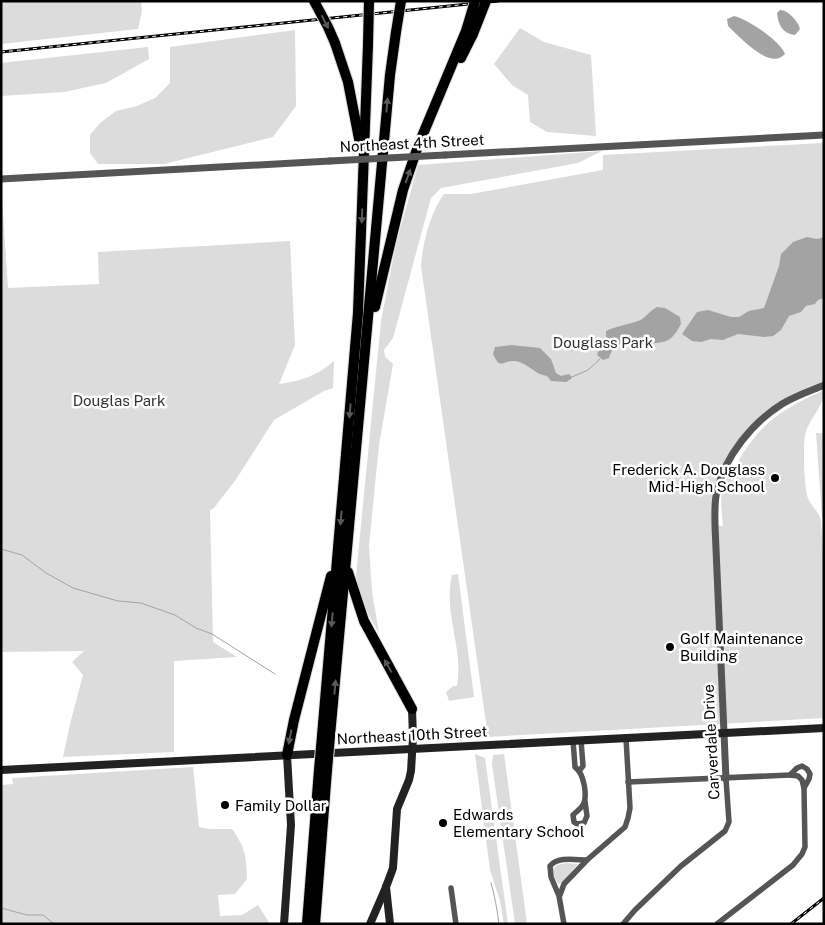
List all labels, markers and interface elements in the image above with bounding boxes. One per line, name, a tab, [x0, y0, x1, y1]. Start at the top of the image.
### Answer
one-way arrow	[321, 15, 329, 29]
one-way arrow	[384, 97, 392, 113]
street label: Northeast 4th Street	[339, 131, 485, 155]
one-way arrow	[404, 168, 412, 183]
one-way arrow	[358, 208, 366, 224]
park label: Douglass Park	[553, 334, 653, 351]
park label: Douglas Park	[73, 392, 165, 409]
one-way arrow	[346, 403, 354, 419]
place label: Frederick A. Douglass Mid-High School	[612, 461, 765, 495]
marker: Frederick A. Douglass Mid-High School	[769, 472, 781, 484]
one-way arrow	[336, 510, 344, 526]
one-way arrow	[327, 612, 335, 628]
place label: Golf Maintenance Building	[680, 630, 803, 664]
marker: Golf Maintenance Building	[664, 641, 676, 653]
one-way arrow	[384, 660, 393, 673]
one-way arrow	[331, 679, 339, 695]
street label: Carverdale Drive	[699, 684, 723, 800]
street label: Northeast 10th Street	[336, 723, 488, 747]
one-way arrow	[286, 730, 294, 746]
place label: Family Dollar	[235, 797, 327, 814]
marker: Family Dollar	[219, 799, 231, 811]
place label: Edwards Elementary School	[453, 806, 585, 840]
marker: Edwards Elementary School	[437, 817, 449, 829]

